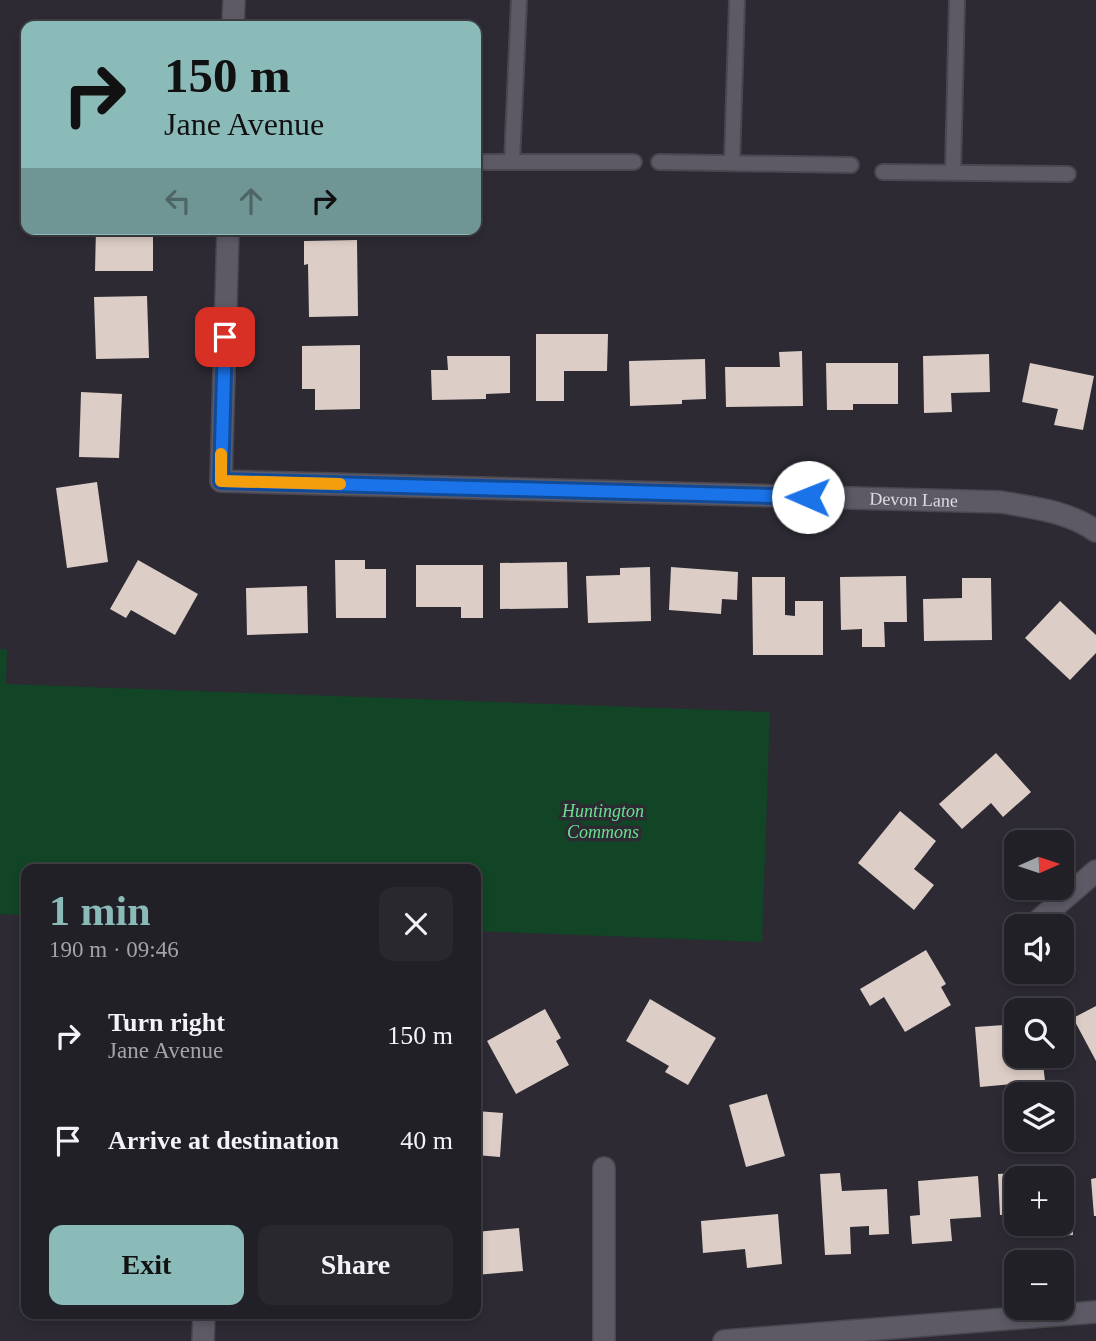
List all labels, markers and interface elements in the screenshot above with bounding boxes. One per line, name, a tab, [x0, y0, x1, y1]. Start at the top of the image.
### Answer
text: 150 m	[164, 48, 291, 103]
icon: right	[49, 49, 140, 140]
text: Jane Avenue	[164, 106, 324, 142]
icon: left	[159, 182, 197, 220]
icon: ahead	[232, 182, 270, 220]
icon: right	[305, 182, 343, 220]
pin	[195, 307, 255, 367]
icon: arrive	[206, 318, 244, 356]
position arrow	[771, 460, 845, 534]
street label: Devon Lane	[869, 488, 958, 511]
park label: Huntington Commons	[561, 801, 644, 842]
north arrow	[1004, 830, 1074, 900]
map controls	[1004, 830, 1074, 1320]
button: close	[379, 887, 453, 961]
text: 1 min	[49, 888, 151, 934]
button: sound	[1004, 914, 1074, 984]
text: 190 m · 09:46	[49, 937, 179, 962]
button: search	[1004, 998, 1074, 1068]
text: Turn right	[108, 1008, 225, 1037]
icon: right	[49, 1017, 87, 1055]
text: 150 m	[387, 1021, 453, 1050]
text: Jane Avenue	[108, 1038, 223, 1063]
button: layers	[1004, 1082, 1074, 1152]
icon: arrive	[49, 1122, 87, 1160]
text: Arrive at destination	[108, 1126, 339, 1155]
text: 40 m	[400, 1126, 453, 1155]
button: +	[1004, 1166, 1074, 1236]
button: Exit	[49, 1225, 244, 1305]
button: Share	[258, 1225, 453, 1305]
button: −	[1004, 1250, 1074, 1320]

